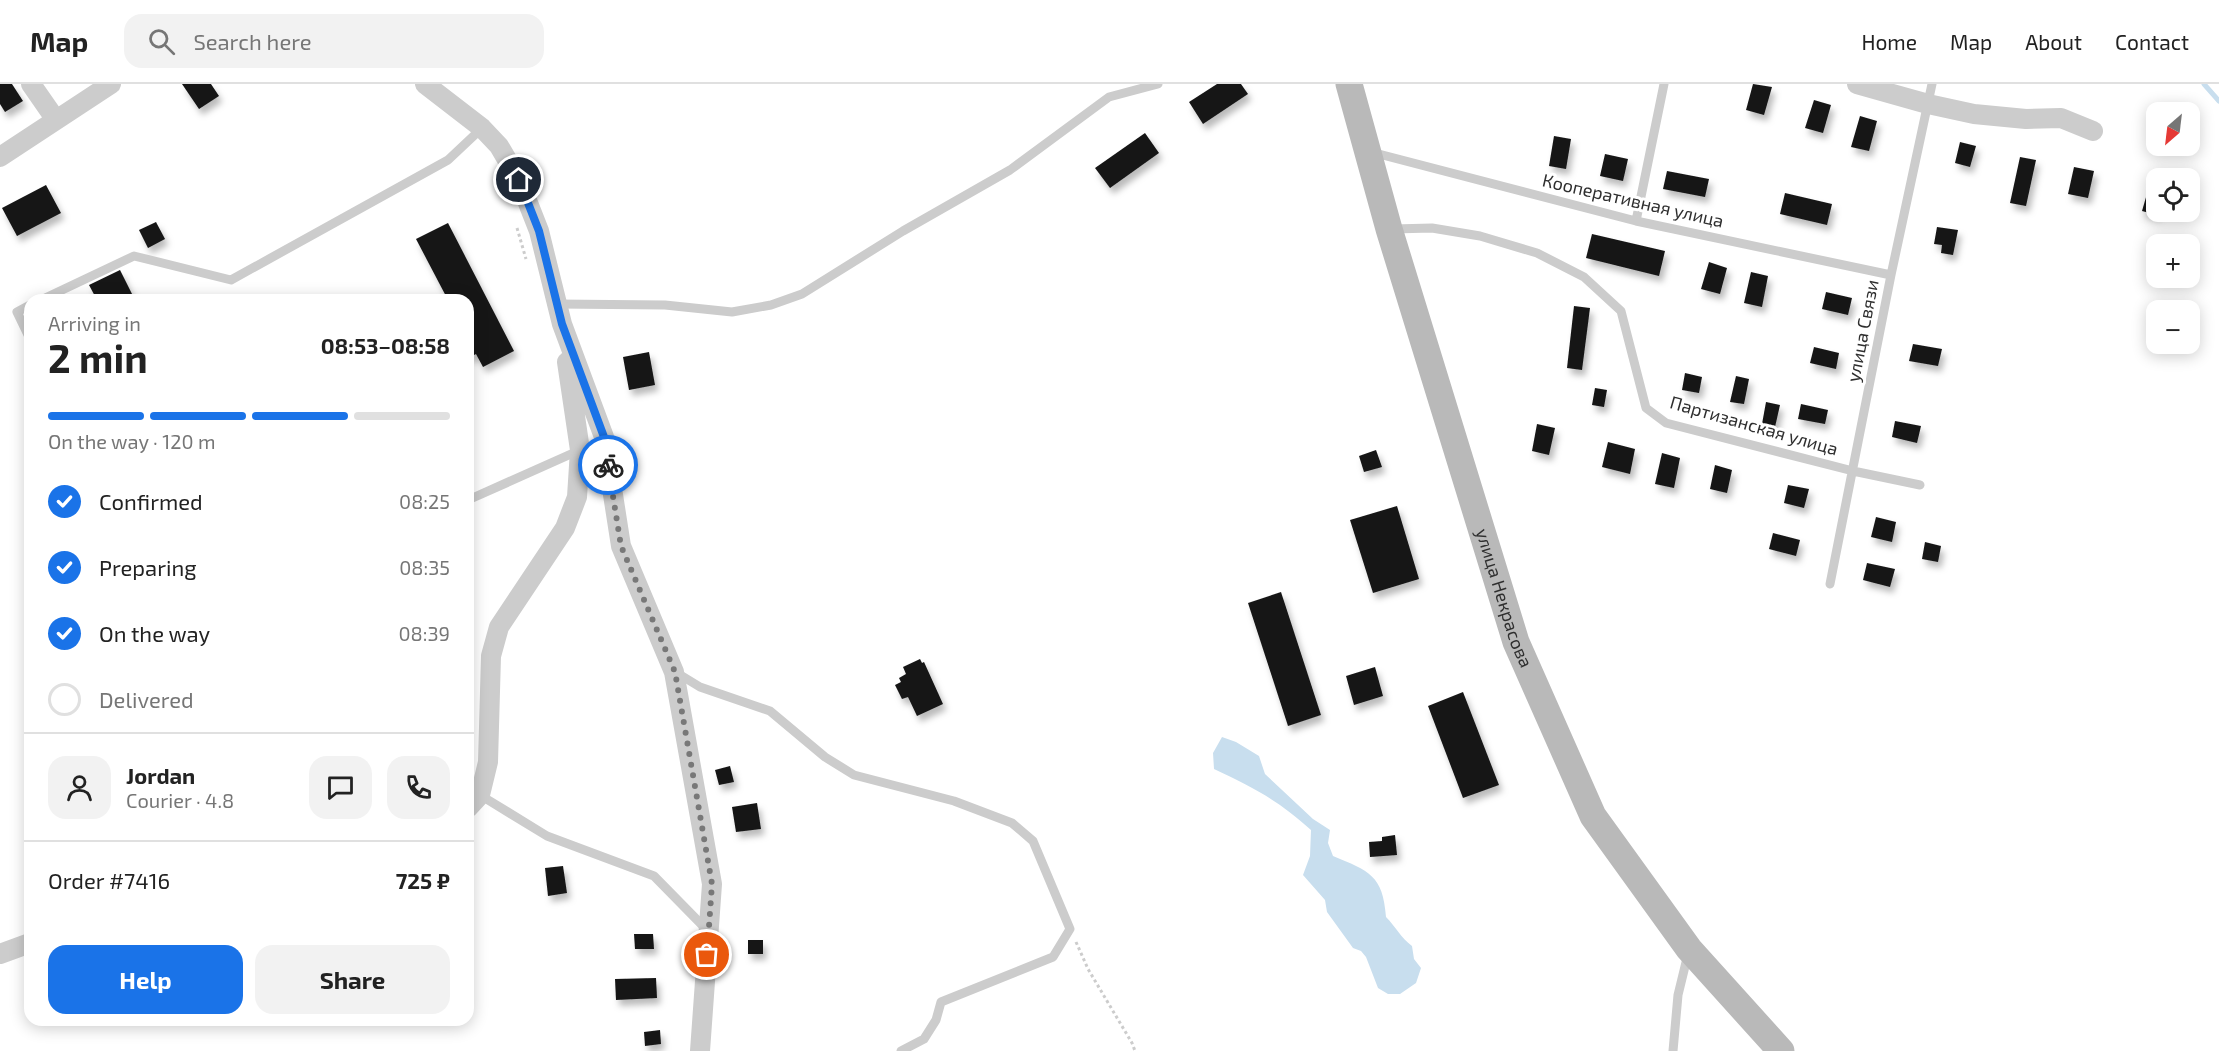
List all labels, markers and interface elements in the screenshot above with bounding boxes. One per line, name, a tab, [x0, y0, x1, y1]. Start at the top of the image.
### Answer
search box	[124, 14, 544, 68]
text: Map	[30, 24, 88, 58]
icon: search	[145, 25, 178, 58]
text: Search here	[193, 28, 312, 54]
text: Home	[1861, 29, 1917, 54]
text: Map	[1950, 29, 1992, 54]
text: About	[2025, 29, 2082, 54]
text: Contact	[2115, 29, 2189, 54]
north arrow	[2146, 102, 2200, 156]
map controls	[2146, 102, 2200, 354]
pin	[493, 154, 544, 205]
icon: home	[502, 163, 535, 196]
street label: Кооперативная улица	[1540, 168, 1726, 232]
button: locate	[2146, 168, 2200, 222]
button: +	[2146, 234, 2200, 288]
street label: улица Связи	[1841, 278, 1883, 384]
button: −	[2146, 300, 2200, 354]
text: Arriving in	[48, 311, 141, 335]
text: 08:53–08:58	[321, 332, 450, 358]
text: 2 min	[48, 334, 148, 381]
street label: Партизанская улица	[1668, 391, 1841, 460]
text: On the way · 120 m	[48, 429, 216, 453]
courier	[578, 435, 638, 495]
icon: bike	[592, 449, 625, 482]
icon: check	[48, 485, 81, 518]
text: Confirmed	[99, 488, 203, 514]
text: 08:25	[399, 489, 450, 513]
street label: улица Некрасова	[1472, 526, 1538, 671]
icon: check	[48, 551, 81, 584]
text: Preparing	[99, 554, 197, 580]
text: 08:35	[399, 555, 450, 579]
icon: check	[48, 617, 81, 650]
text: On the way	[99, 620, 210, 646]
text: 08:39	[399, 621, 450, 645]
text: Delivered	[99, 686, 194, 712]
button: person	[48, 756, 111, 819]
button: chat	[309, 756, 372, 819]
button: phone	[387, 756, 450, 819]
text: Jordan	[126, 762, 195, 788]
text: Courier · 4.8	[126, 788, 234, 812]
text: Order #7416	[48, 867, 170, 893]
text: 725 ₽	[396, 867, 450, 893]
pin	[681, 929, 732, 980]
icon: bag	[690, 938, 723, 971]
button: Help	[48, 945, 243, 1014]
button: Share	[255, 945, 450, 1014]

